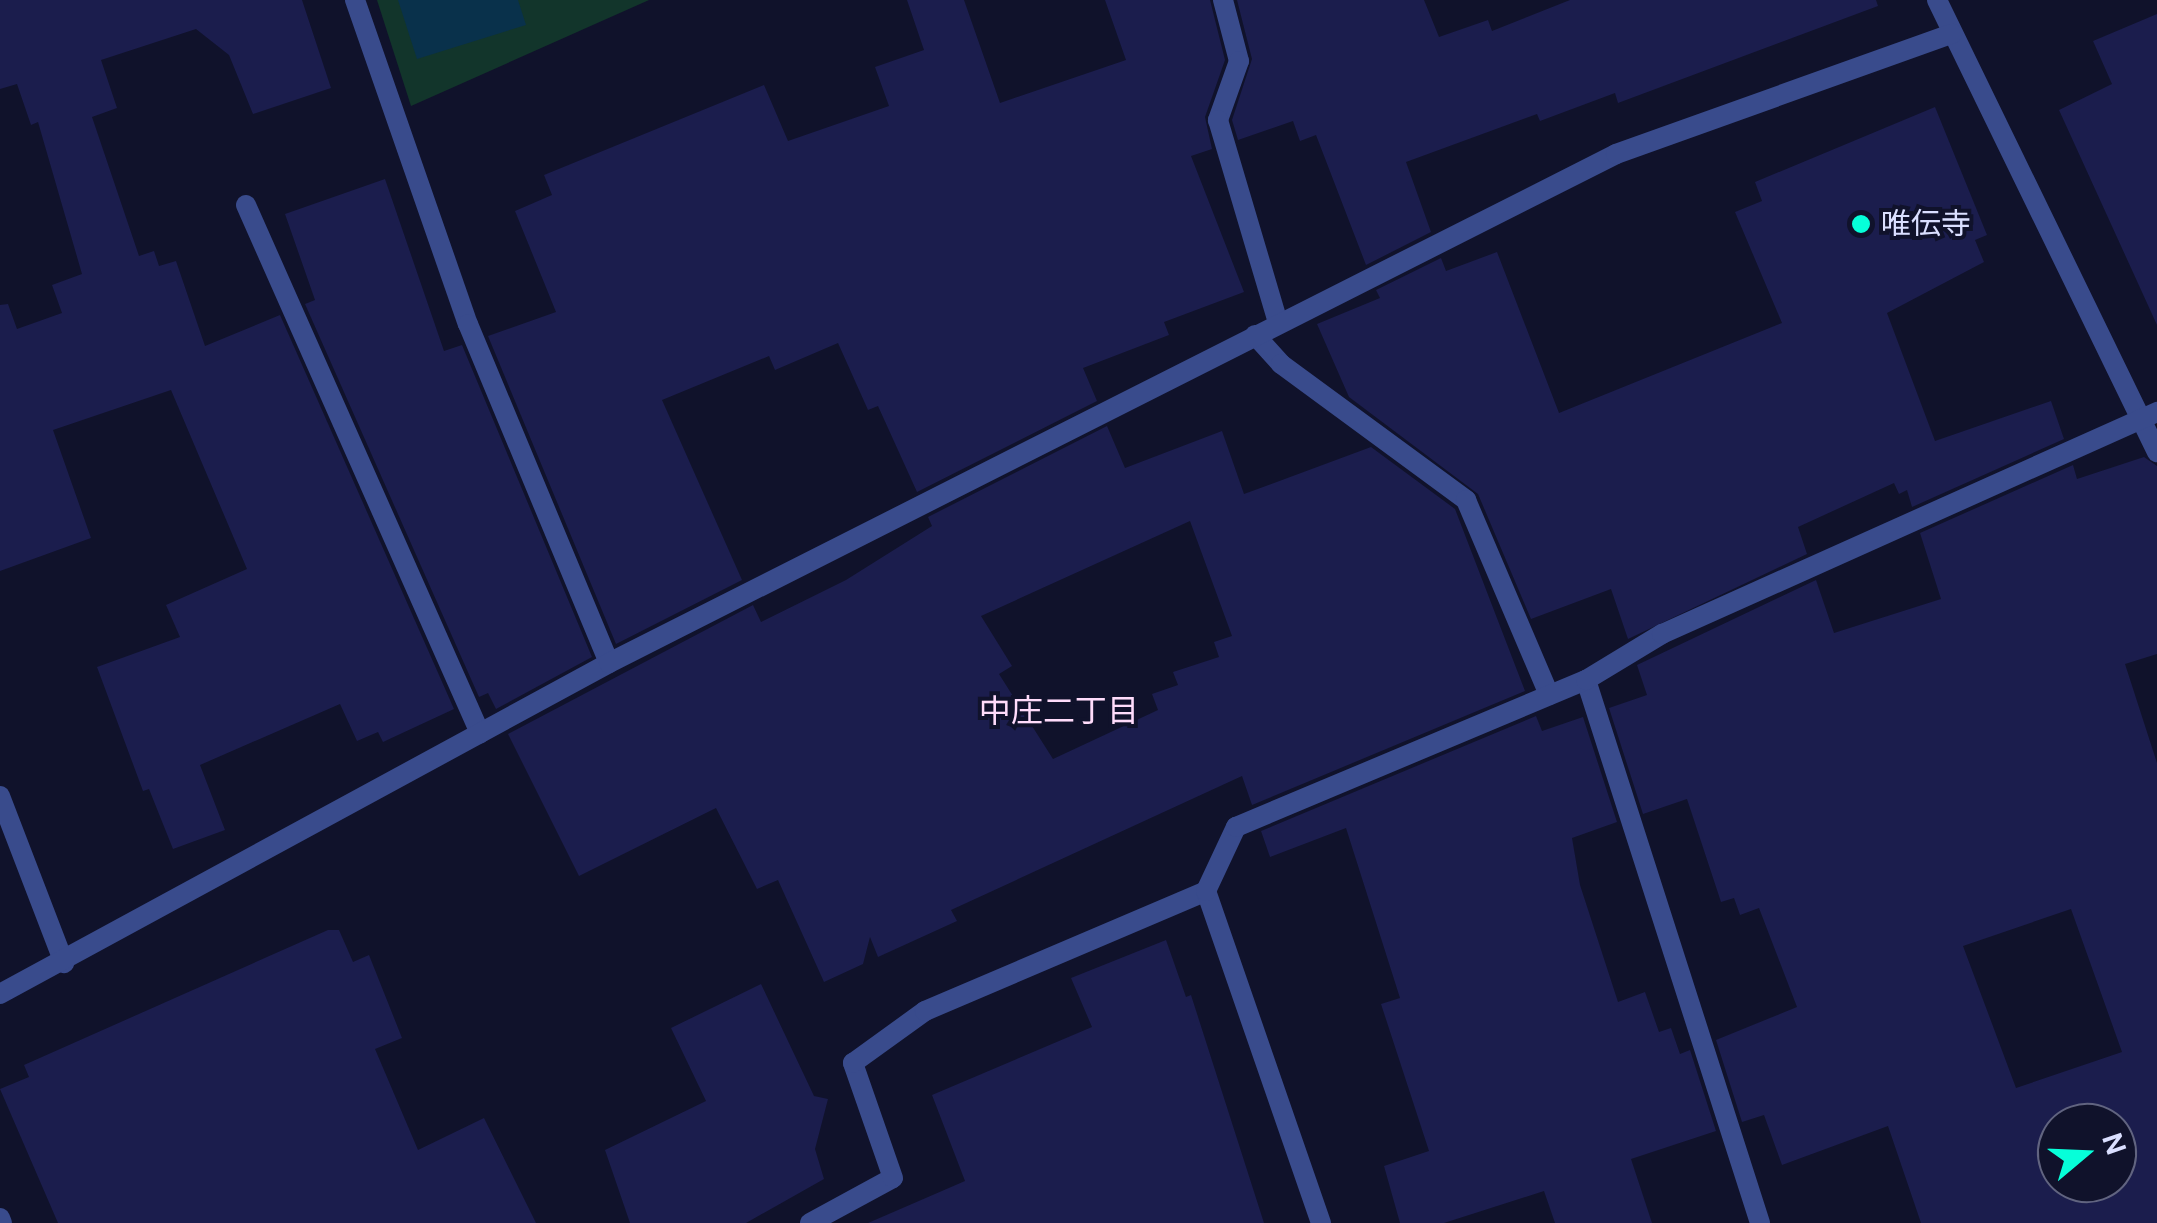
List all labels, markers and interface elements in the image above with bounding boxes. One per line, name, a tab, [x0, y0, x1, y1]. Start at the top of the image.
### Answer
place label: 唯伝寺	[1881, 206, 1971, 242]
marker: 唯伝寺	[1850, 213, 1872, 235]
district label: 中庄二丁目	[979, 692, 1139, 730]
north arrow	[2037, 1103, 2137, 1203]
text: N	[2093, 1128, 2135, 1159]

